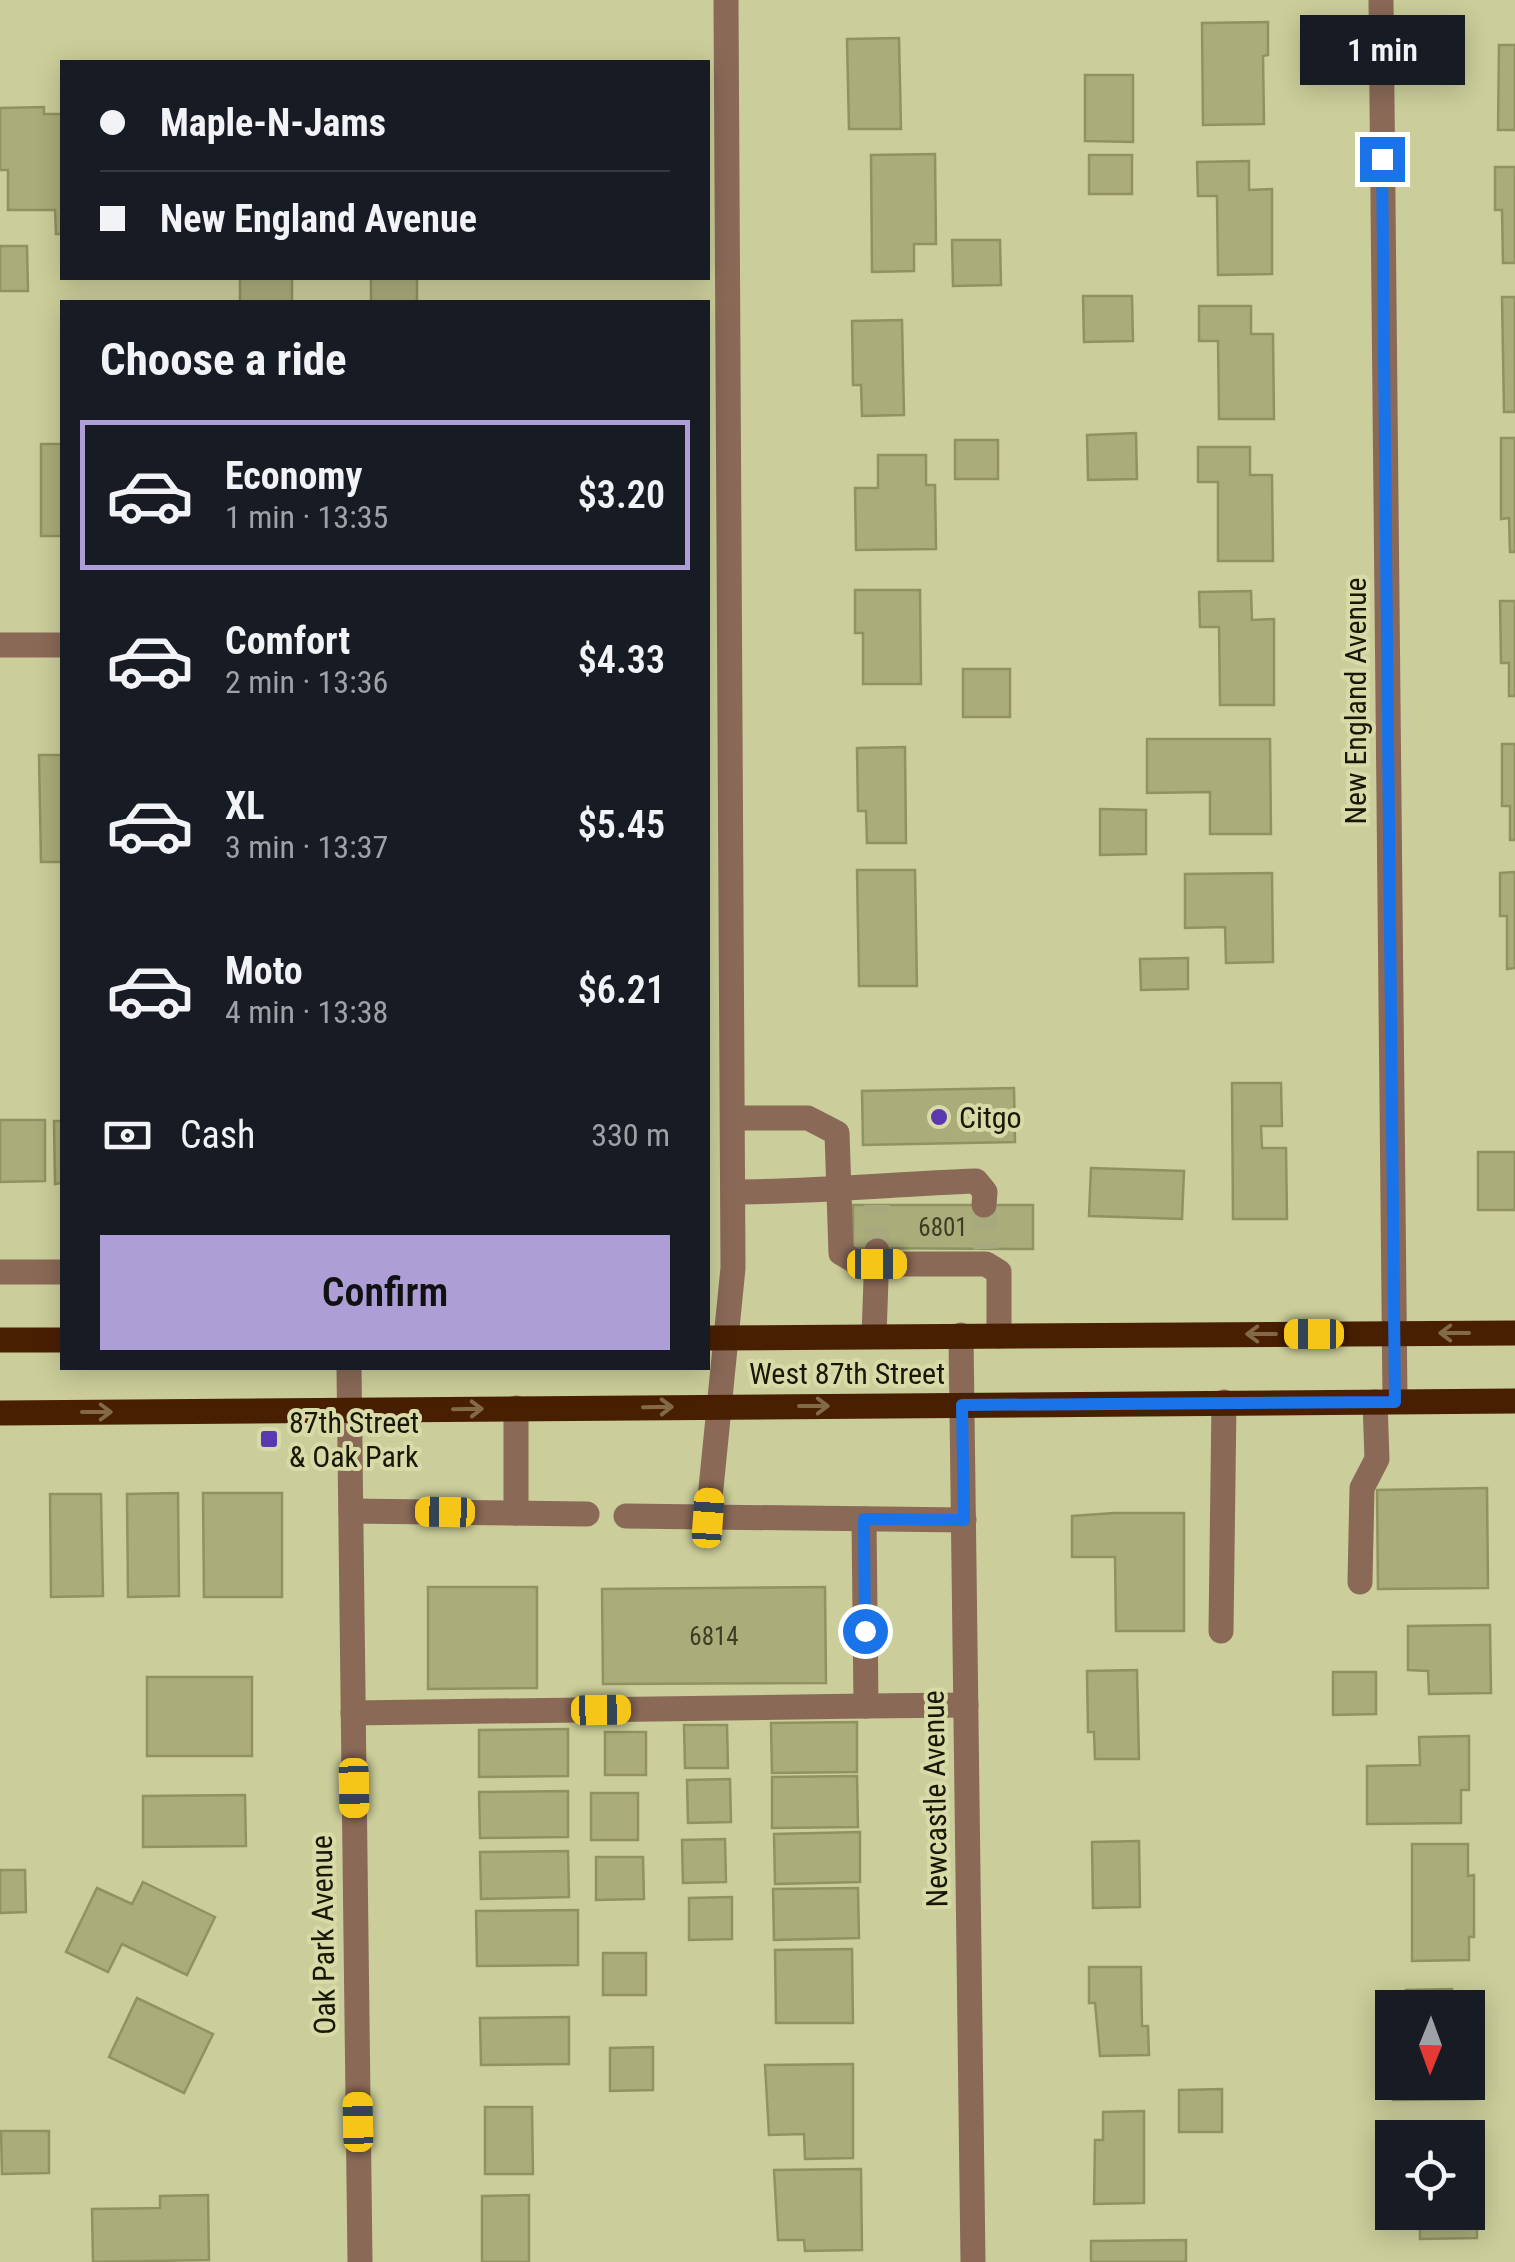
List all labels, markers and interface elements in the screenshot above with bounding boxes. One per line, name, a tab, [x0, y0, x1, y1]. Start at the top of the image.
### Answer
callout: 1 min	[1300, 14, 1464, 84]
text: 1 min	[1347, 31, 1418, 69]
text: Maple-N-Jams	[160, 101, 386, 145]
route end	[1360, 137, 1405, 182]
text: New England Avenue	[160, 197, 477, 241]
text: Choose a ride	[100, 333, 347, 386]
icon: car	[105, 450, 195, 540]
text: Economy	[225, 454, 362, 498]
text: $3.20	[578, 473, 665, 517]
text: 1 min · 13:35	[225, 498, 388, 536]
street label: New England Avenue	[1338, 577, 1373, 825]
icon: car	[105, 615, 195, 705]
text: Comfort	[225, 619, 350, 663]
text: $4.33	[578, 638, 665, 682]
text: 2 min · 13:36	[225, 663, 388, 701]
icon: car	[105, 780, 195, 870]
text: XL	[225, 784, 264, 828]
text: $5.45	[578, 803, 665, 847]
text: 3 min · 13:37	[225, 828, 388, 866]
icon: car	[105, 945, 195, 1035]
text: Moto	[225, 949, 303, 993]
text: $6.21	[578, 968, 665, 1012]
text: 4 min · 13:38	[225, 993, 388, 1031]
place label: Citgo	[959, 1100, 1022, 1135]
marker: Citgo	[928, 1106, 950, 1128]
icon: cash	[100, 1108, 155, 1163]
text: Cash	[180, 1113, 255, 1157]
text: 330 m	[591, 1116, 670, 1154]
house number: 6801	[918, 1213, 968, 1242]
button: Confirm	[100, 1235, 670, 1350]
car	[847, 1249, 907, 1279]
car	[1284, 1319, 1344, 1349]
one-way arrow	[1245, 1324, 1278, 1344]
one-way arrow	[1439, 1324, 1472, 1342]
street label: West 87th Street	[749, 1356, 945, 1391]
one-way arrow	[796, 1396, 829, 1416]
one-way arrow	[640, 1398, 673, 1416]
one-way arrow	[450, 1400, 483, 1418]
one-way arrow	[80, 1402, 113, 1422]
place label: 87th Street & Oak Park	[289, 1405, 419, 1474]
marker: 87th Street & Oak Park	[258, 1428, 280, 1450]
car	[691, 1487, 725, 1549]
car	[415, 1496, 475, 1528]
route start	[843, 1609, 888, 1654]
house number: 6814	[689, 1622, 739, 1651]
street label: Newcastle Avenue	[916, 1690, 954, 1908]
car	[571, 1694, 631, 1726]
car	[338, 1758, 370, 1818]
street label: Oak Park Avenue	[304, 1835, 342, 2035]
north arrow	[1375, 1990, 1485, 2100]
map controls	[1375, 1990, 1485, 2230]
car	[342, 2092, 374, 2152]
button: locate	[1375, 2120, 1485, 2230]

